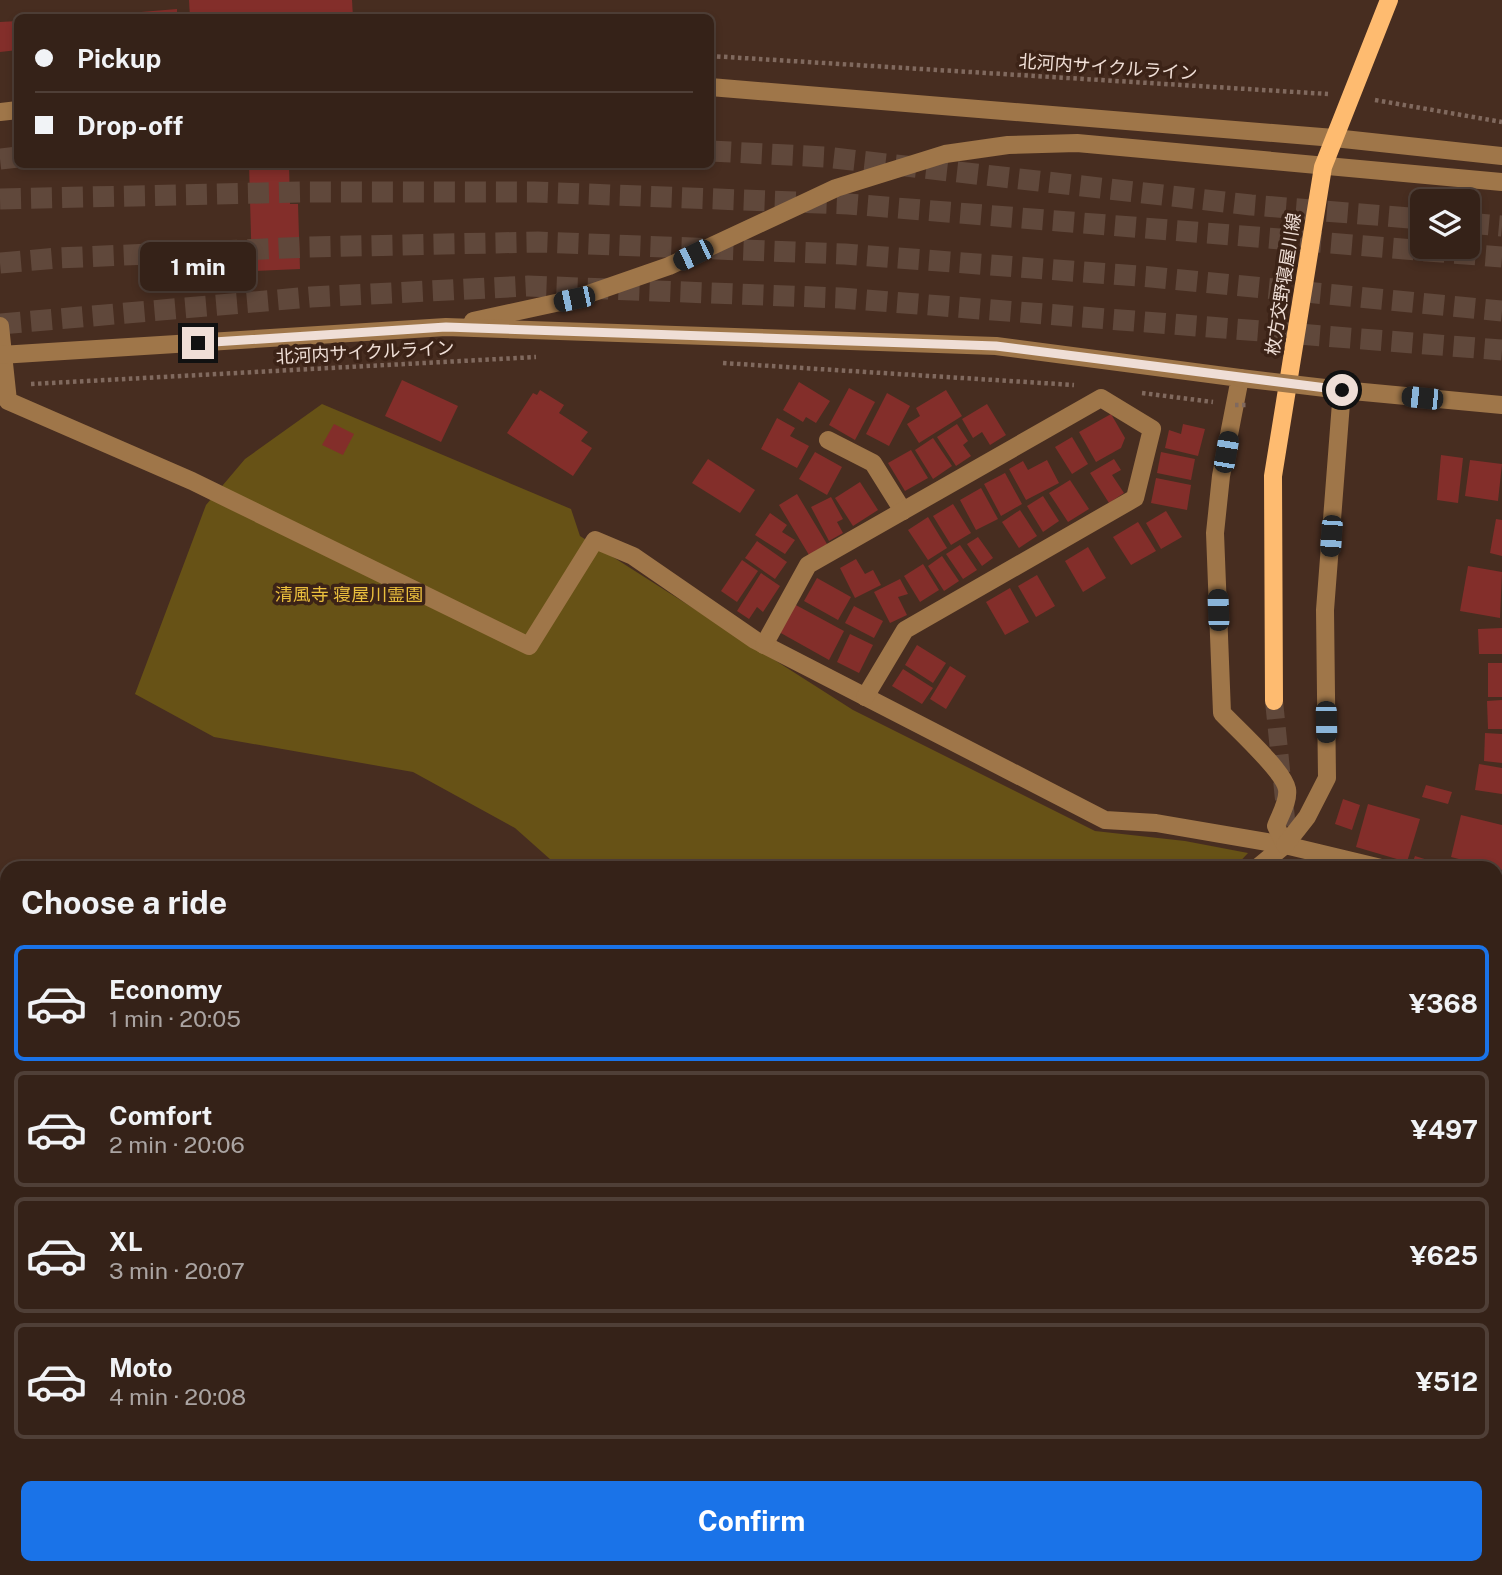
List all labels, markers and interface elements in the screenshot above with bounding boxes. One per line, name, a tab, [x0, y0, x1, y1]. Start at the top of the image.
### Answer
text: Pickup	[77, 43, 161, 74]
street label: 北河内サイクルライン	[1018, 50, 1198, 84]
text: Drop-off	[77, 110, 183, 141]
map controls	[1410, 189, 1480, 259]
button: layers	[1410, 189, 1480, 259]
street label: 枚方交野寝屋川線	[1261, 211, 1305, 357]
car	[670, 236, 717, 274]
callout: 1 min	[140, 242, 256, 290]
text: 1 min	[170, 253, 226, 280]
car	[552, 284, 597, 314]
route end	[182, 327, 214, 359]
street label: 北河内サイクルライン	[275, 337, 455, 367]
route start	[1326, 374, 1358, 406]
car	[1401, 385, 1444, 411]
car	[1213, 429, 1240, 475]
car	[1320, 514, 1343, 558]
park label: 清風寺 寝屋川霊園	[275, 584, 423, 605]
car	[1207, 589, 1230, 631]
car	[1316, 701, 1337, 743]
text: Choose a ride	[21, 884, 227, 921]
icon: car	[25, 972, 88, 1035]
text: Economy	[109, 974, 222, 1005]
text: ¥368	[1409, 988, 1478, 1019]
text: 1 min · 20:05	[109, 1005, 241, 1032]
icon: car	[25, 1098, 88, 1161]
text: Comfort	[109, 1100, 212, 1131]
text: ¥497	[1411, 1114, 1478, 1145]
text: 2 min · 20:06	[109, 1131, 245, 1158]
icon: car	[25, 1224, 88, 1287]
text: XL	[109, 1226, 143, 1257]
text: ¥625	[1410, 1240, 1478, 1271]
text: 3 min · 20:07	[109, 1257, 245, 1284]
icon: car	[25, 1350, 88, 1413]
text: Moto	[109, 1352, 172, 1383]
text: ¥512	[1416, 1366, 1478, 1397]
text: 4 min · 20:08	[109, 1383, 246, 1410]
button: Confirm	[21, 1481, 1482, 1561]

